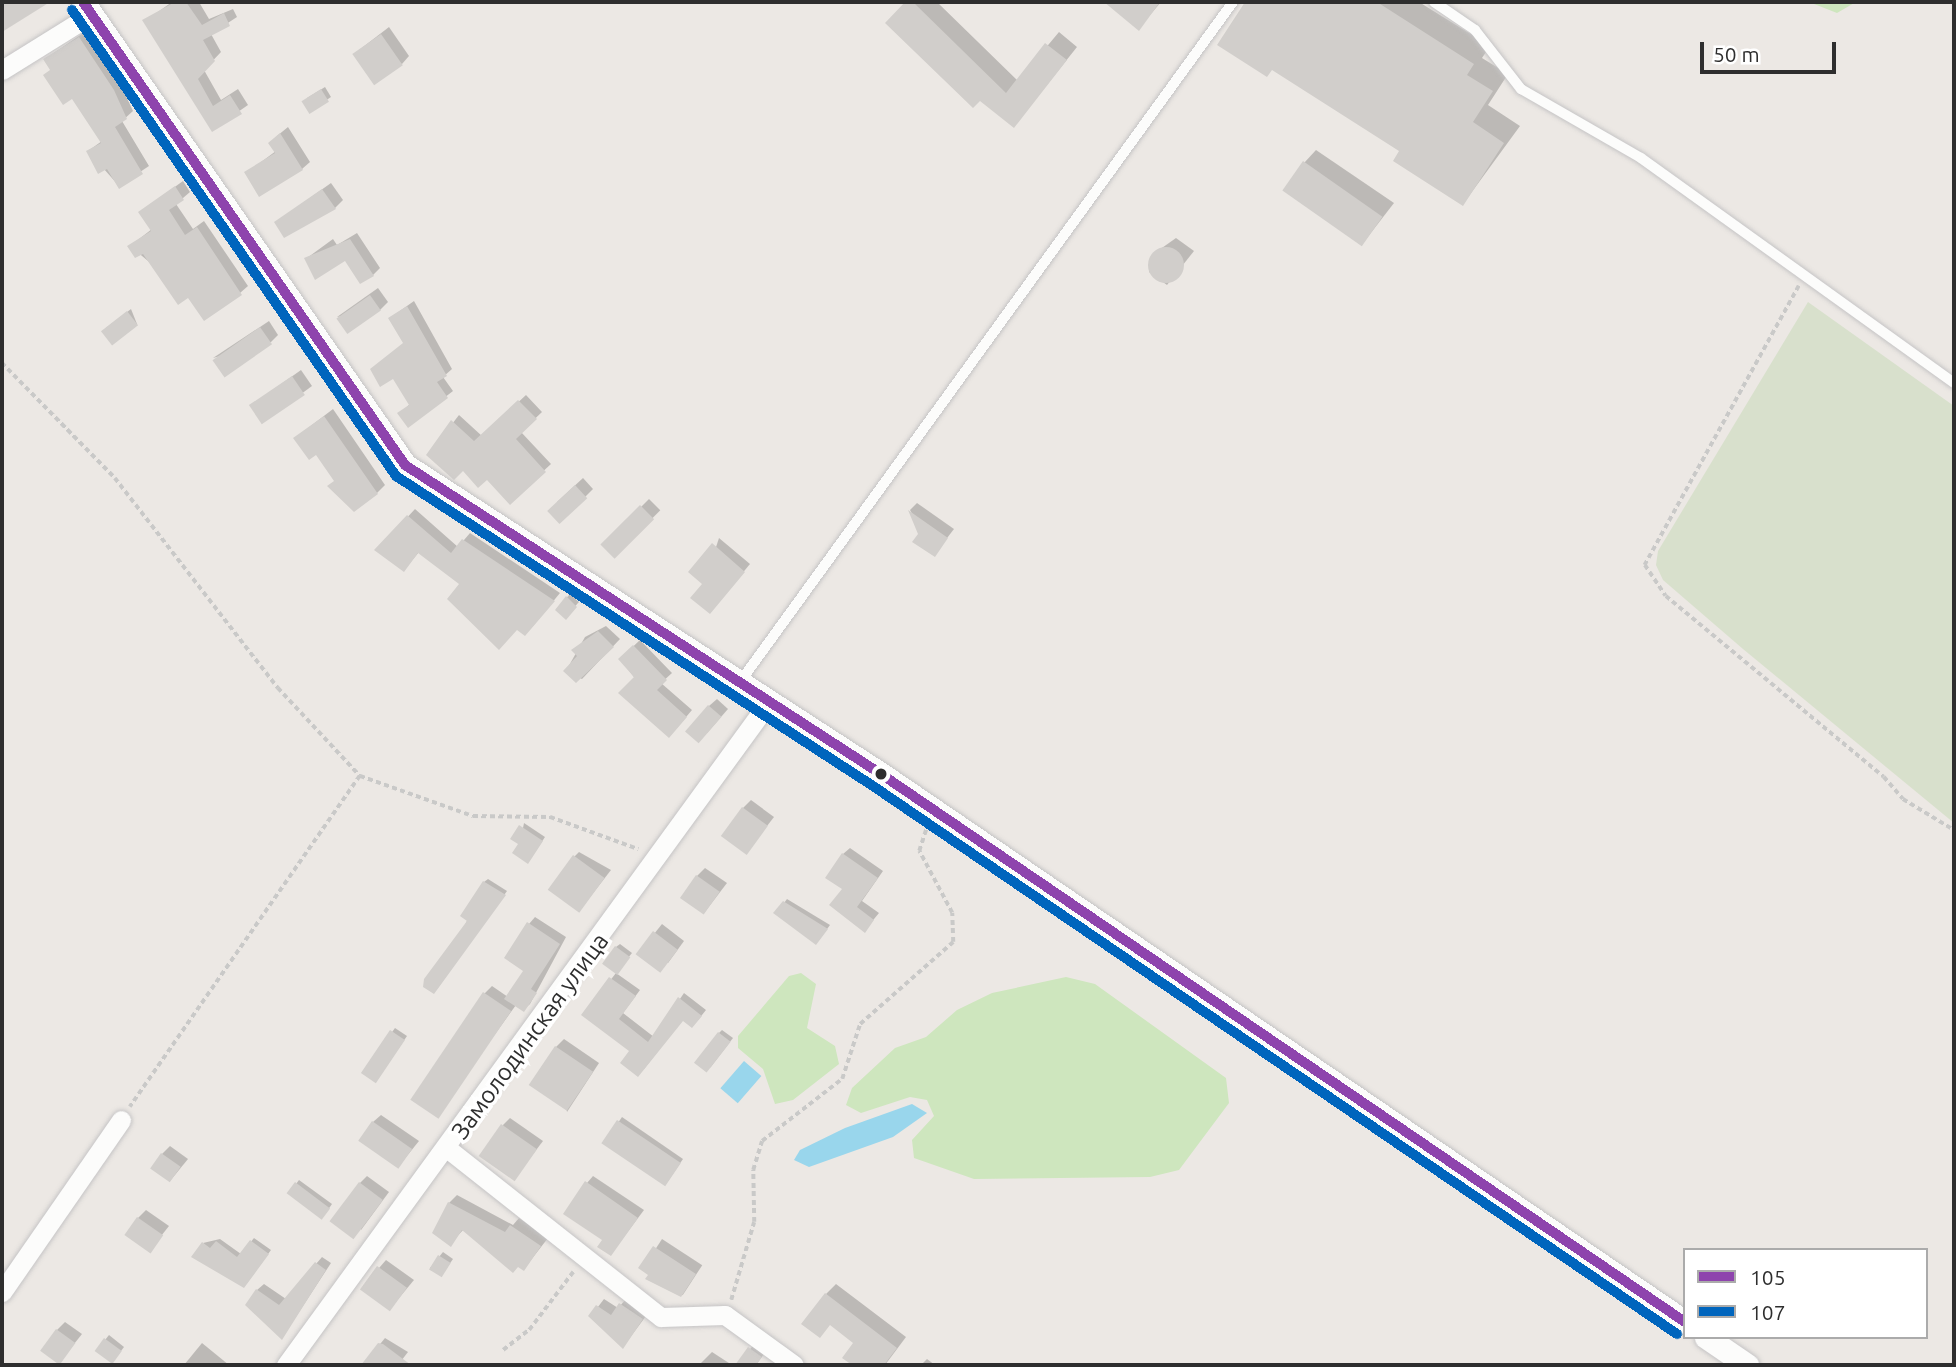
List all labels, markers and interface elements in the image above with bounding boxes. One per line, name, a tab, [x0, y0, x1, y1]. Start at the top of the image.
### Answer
scale bar	[1704, 28, 1840, 72]
text: 50 m	[1713, 42, 1760, 66]
unlabelled marker	[874, 767, 888, 781]
street label: Замолодинская улица	[446, 927, 614, 1145]
legend	[1683, 1248, 1928, 1339]
text: 105	[1750, 1265, 1786, 1289]
text: 107	[1750, 1300, 1786, 1324]

